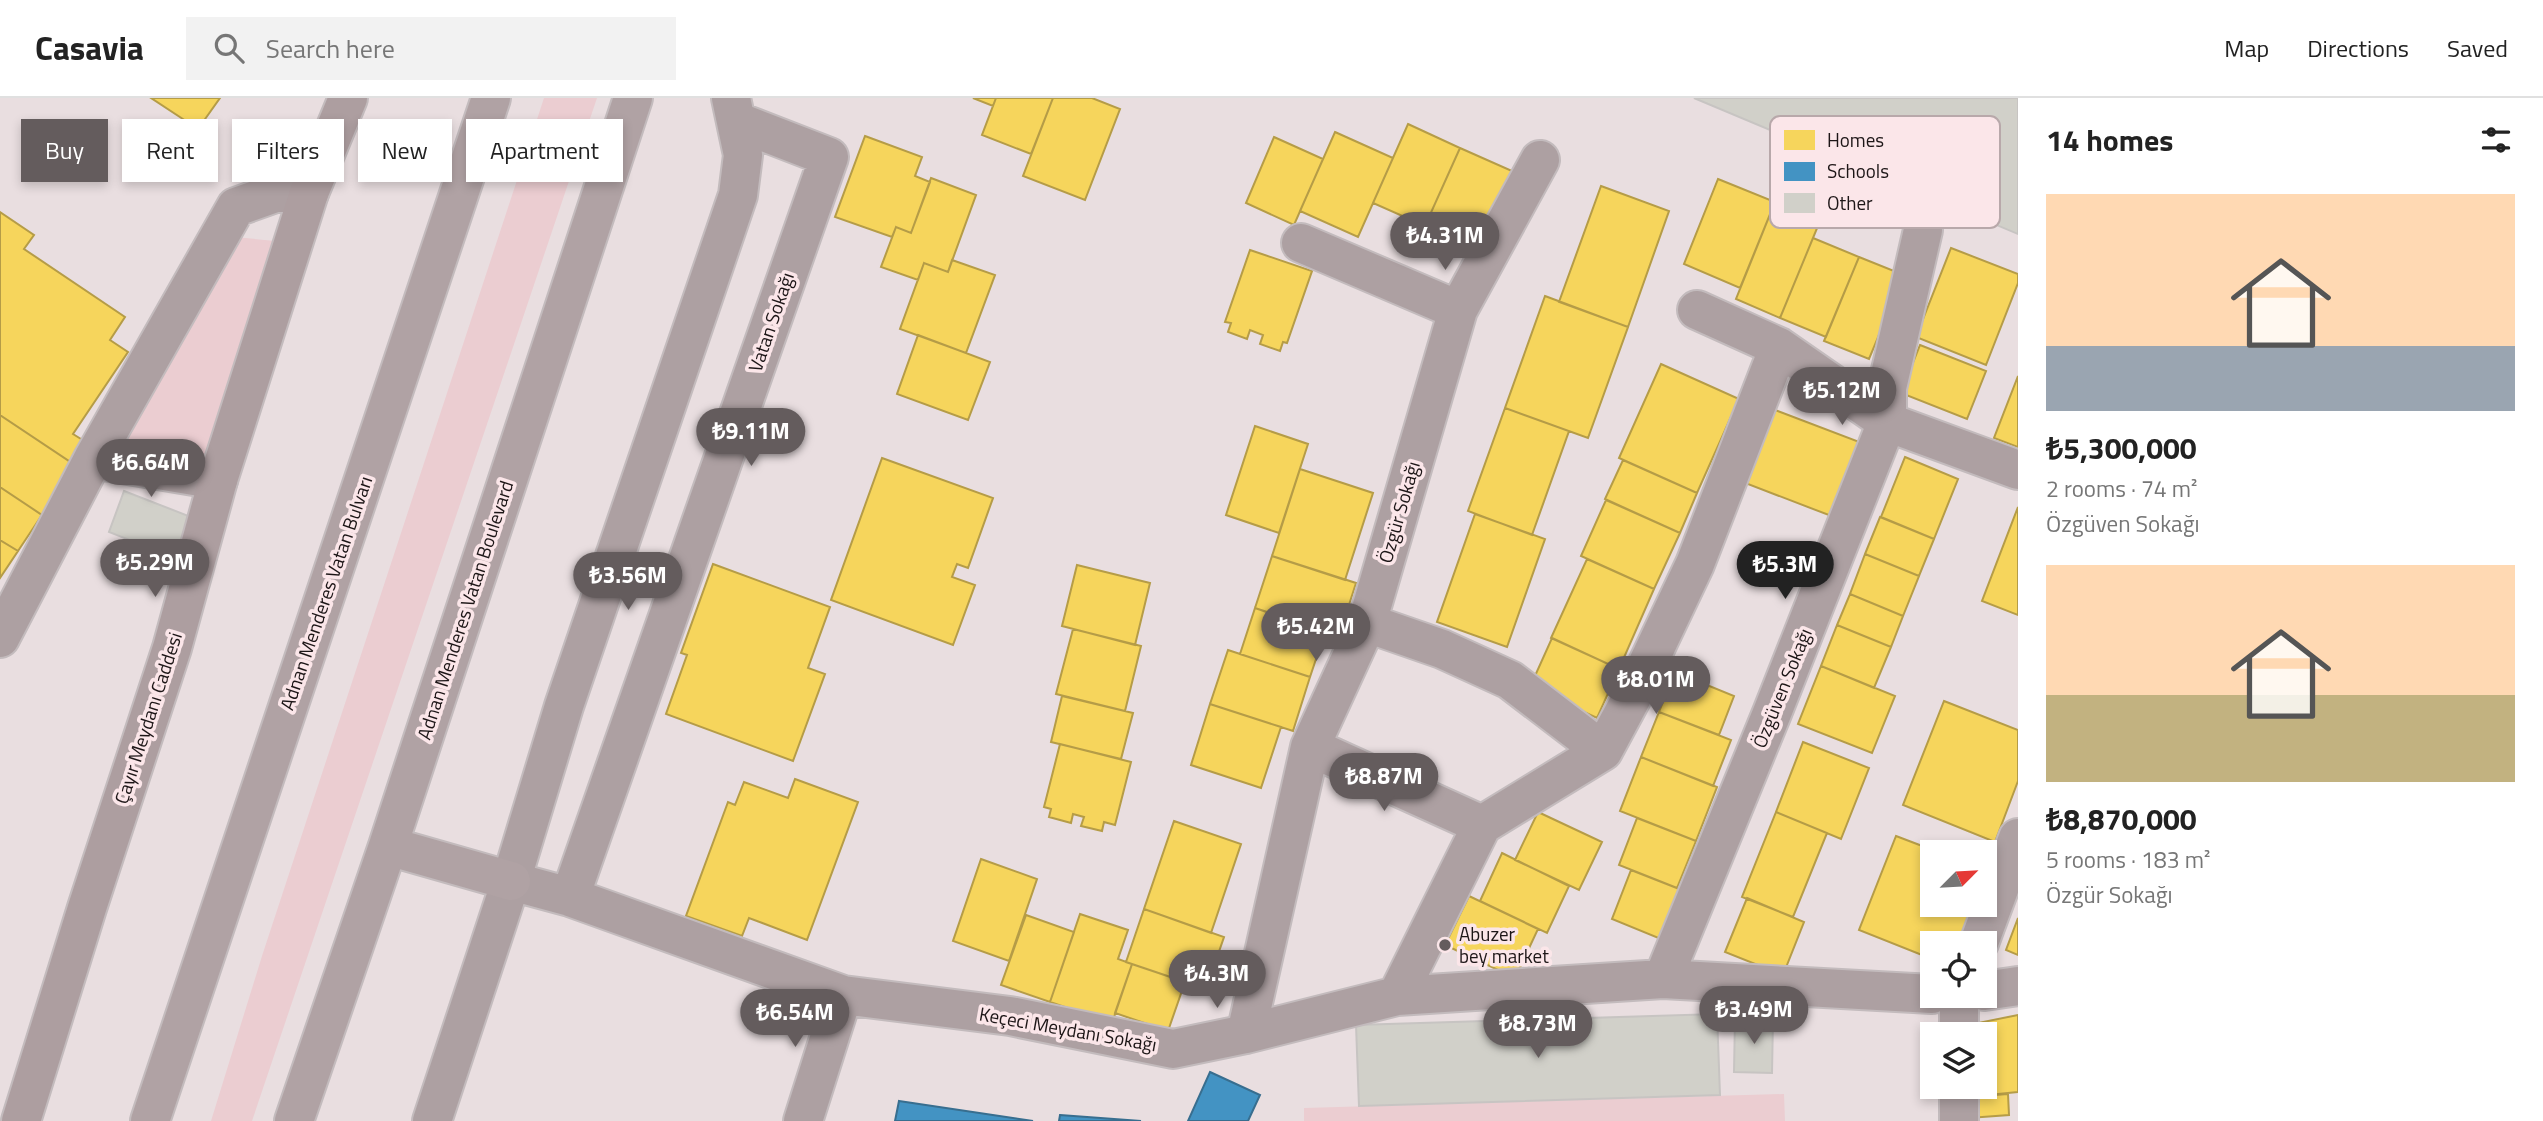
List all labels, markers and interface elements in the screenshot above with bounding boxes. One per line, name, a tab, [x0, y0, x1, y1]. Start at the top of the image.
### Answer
search box	[186, 17, 676, 80]
text: Casavia	[35, 23, 144, 73]
icon: search	[210, 29, 248, 67]
text: Search here	[266, 29, 395, 68]
text: Map	[2224, 30, 2269, 66]
text: Directions	[2307, 30, 2409, 66]
text: Saved	[2447, 30, 2508, 66]
legend	[1770, 116, 2000, 228]
text: 14 homes	[2046, 117, 2173, 163]
chip: Buy	[21, 119, 108, 182]
chip: Rent	[122, 119, 218, 182]
chip: Filters	[232, 119, 344, 182]
chip: New	[358, 119, 452, 182]
chip: Apartment	[466, 119, 623, 182]
icon: filters	[2477, 121, 2515, 159]
text: Homes	[1827, 125, 1884, 154]
text: Schools	[1827, 156, 1889, 185]
text: Other	[1827, 188, 1873, 217]
pin: ₺4.31M	[1388, 212, 1502, 272]
text: ₺4.31M	[1406, 217, 1484, 252]
icon: home	[2218, 240, 2344, 366]
street label: Vatan Sokağı	[740, 268, 801, 375]
pin: ₺5.12M	[1785, 368, 1899, 427]
text: ₺5.12M	[1803, 372, 1881, 407]
pin: ₺9.11M	[694, 408, 808, 468]
text: ₺9.11M	[712, 413, 790, 448]
text: ₺5,300,000	[2046, 425, 2197, 471]
pin: ₺6.64M	[94, 440, 208, 499]
text: ₺6.64M	[112, 444, 190, 479]
street label: Özgür Sokağı	[1370, 458, 1427, 566]
text: 2 rooms · 74 m²	[2046, 471, 2197, 506]
street label: Adnan Menderes Vatan Bulvarı	[272, 472, 379, 714]
street label: Adnan Menderes Vatan Boulevard	[409, 477, 520, 743]
text: Özgüven Sokağı	[2046, 506, 2200, 541]
pin: ₺5.29M	[98, 540, 212, 599]
pin: ₺5.3M	[1736, 542, 1834, 601]
text: ₺5.29M	[116, 544, 194, 579]
text: ₺5.3M	[1753, 546, 1817, 581]
pin: ₺3.56M	[571, 552, 685, 612]
text: ₺3.56M	[589, 557, 667, 592]
pin: ₺5.42M	[1259, 603, 1373, 663]
text: ₺5.42M	[1277, 608, 1355, 643]
icon: home	[2218, 611, 2344, 737]
street label: Özgüven Sokağı	[1744, 624, 1819, 752]
street label: Çayır Meydanı Caddesi	[106, 628, 189, 807]
pin: ₺8.01M	[1599, 656, 1713, 716]
text: ₺8.01M	[1617, 661, 1695, 696]
pin: ₺8.87M	[1327, 754, 1441, 813]
text: ₺8.87M	[1345, 758, 1423, 793]
text: ₺8,870,000	[2046, 796, 2197, 842]
north arrow	[1920, 840, 1997, 917]
map controls	[1920, 840, 1997, 1099]
text: 5 rooms · 183 m²	[2046, 842, 2210, 877]
text: Özgür Sokağı	[2046, 877, 2173, 912]
place label: Abuzer bey market	[1459, 919, 1549, 970]
button: locate	[1920, 931, 1997, 1008]
marker: Abuzer bey market	[1437, 937, 1453, 953]
pin: ₺4.3M	[1168, 950, 1266, 1010]
text: ₺4.3M	[1185, 955, 1249, 990]
pin: ₺3.49M	[1697, 986, 1811, 1046]
pin: ₺6.54M	[738, 990, 852, 1049]
text: ₺3.49M	[1715, 991, 1793, 1026]
text: ₺6.54M	[756, 994, 834, 1029]
street label: Keçeci Meydanı Sokağı	[977, 999, 1159, 1058]
pin: ₺8.73M	[1481, 1000, 1595, 1060]
text: ₺8.73M	[1499, 1005, 1577, 1040]
button: layers	[1920, 1022, 1997, 1099]

